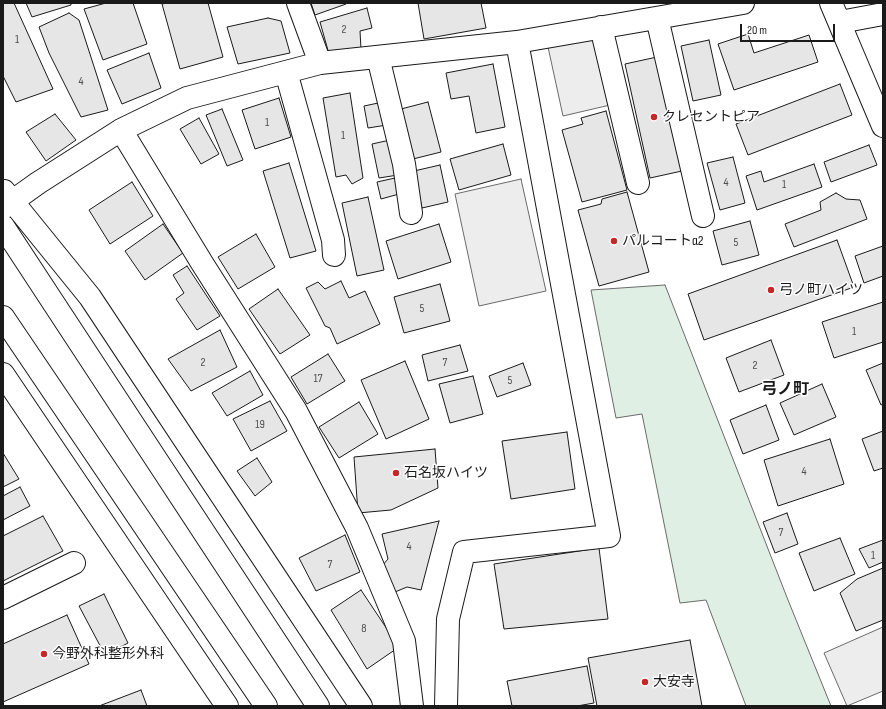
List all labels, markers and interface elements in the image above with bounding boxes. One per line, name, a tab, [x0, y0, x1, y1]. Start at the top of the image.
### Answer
scale bar	[742, 16, 837, 42]
house number: 2	[342, 23, 346, 37]
text: 20 m	[747, 23, 767, 38]
house number: 1	[15, 33, 19, 47]
house number: 4	[78, 75, 84, 89]
place label: クレセントピア	[662, 109, 760, 125]
marker: クレセントピア	[649, 112, 659, 122]
house number: 1	[265, 116, 269, 130]
house number: 1	[341, 129, 345, 143]
house number: 4	[723, 176, 729, 190]
house number: 1	[782, 178, 786, 192]
place label: パルコートα2	[622, 233, 704, 249]
marker: パルコートα2	[609, 236, 619, 246]
house number: 5	[734, 236, 738, 250]
place label: 弓ノ町ハイツ	[779, 282, 863, 298]
marker: 弓ノ町ハイツ	[766, 285, 776, 295]
house number: 5	[420, 302, 424, 316]
house number: 1	[852, 325, 856, 339]
house number: 2	[201, 356, 205, 370]
house number: 7	[443, 356, 447, 370]
house number: 2	[753, 359, 757, 373]
house number: 17	[314, 372, 322, 386]
house number: 5	[508, 374, 512, 388]
district label: 弓ノ町	[761, 380, 809, 400]
house number: 19	[255, 418, 265, 432]
place label: 石名坂ハイツ	[404, 465, 488, 481]
house number: 4	[801, 465, 807, 479]
marker: 石名坂ハイツ	[391, 468, 401, 478]
house number: 7	[779, 526, 783, 540]
house number: 4	[406, 540, 412, 554]
house number: 1	[871, 549, 875, 563]
house number: 7	[328, 558, 332, 572]
house number: 8	[361, 622, 367, 636]
place label: 今野外科整形外科	[52, 646, 164, 662]
marker: 今野外科整形外科	[39, 649, 49, 659]
place label: 大安寺	[653, 674, 695, 690]
marker: 大安寺	[640, 677, 650, 687]

